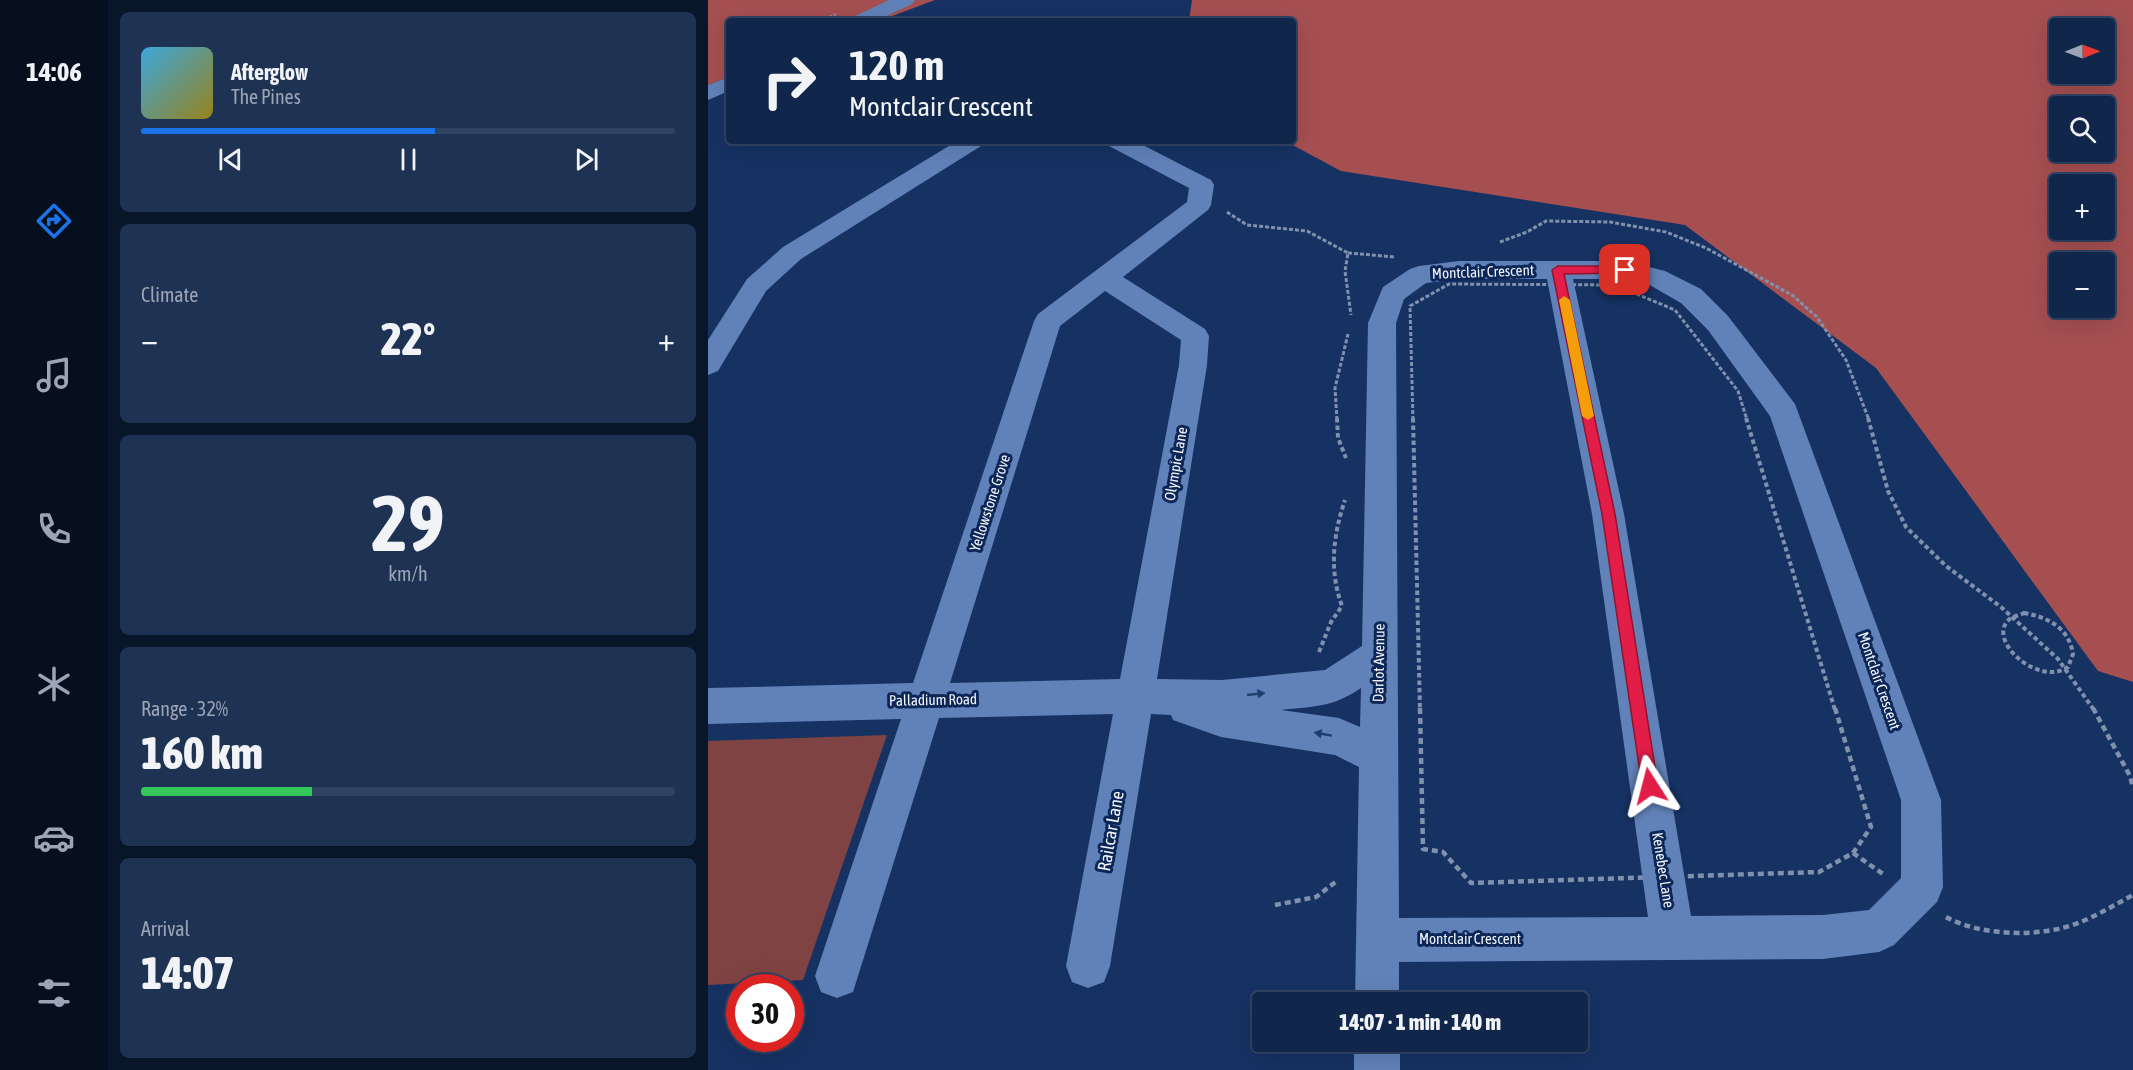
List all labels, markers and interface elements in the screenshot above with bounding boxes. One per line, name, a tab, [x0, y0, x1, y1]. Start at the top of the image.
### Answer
north arrow	[2049, 18, 2115, 84]
map controls	[2049, 18, 2115, 318]
text: 120 m	[849, 41, 944, 89]
icon: right	[750, 42, 828, 120]
text: 14:06	[26, 56, 82, 87]
text: Afterglow	[231, 59, 308, 85]
text: The Pines	[231, 85, 301, 108]
text: Montclair Crescent	[849, 91, 1033, 122]
button: search	[2049, 96, 2115, 162]
icon: previous	[214, 143, 247, 176]
icon: pause	[392, 143, 425, 176]
icon: next	[570, 143, 603, 176]
button: +	[2049, 174, 2115, 240]
icon: directions	[33, 200, 75, 242]
pin	[1599, 244, 1650, 295]
button: −	[2049, 252, 2115, 318]
icon: arrive	[1608, 253, 1641, 286]
street label: Montclair Crescent	[1432, 261, 1534, 282]
text: Climate	[141, 283, 198, 306]
text: 22°	[381, 313, 435, 365]
text: −	[141, 320, 158, 358]
text: +	[658, 320, 675, 358]
icon: music	[33, 354, 75, 396]
street label: Olympic Lane	[1161, 426, 1190, 502]
street label: Yellowstone Grove	[966, 452, 1013, 554]
text: 29	[371, 478, 445, 568]
icon: phone	[33, 508, 75, 550]
text: km/h	[388, 562, 428, 585]
street label: Darlot Avenue	[1369, 623, 1388, 702]
street label: Montclair Crescent	[1855, 630, 1904, 732]
icon: climate	[33, 663, 75, 705]
one-way arrow	[1247, 689, 1266, 699]
street label: Palladium Road	[889, 690, 977, 709]
text: Range · 32%	[141, 697, 228, 720]
text: 160 km	[141, 727, 263, 779]
one-way arrow	[1314, 729, 1333, 738]
position arrow	[1618, 754, 1682, 818]
street label: Railcar Lane	[1093, 789, 1128, 873]
icon: car	[33, 817, 75, 859]
street label: Kenebec Lane	[1649, 831, 1678, 909]
text: Arrival	[141, 917, 190, 940]
street label: Montclair Crescent	[1419, 930, 1521, 947]
text: 14:07	[141, 947, 235, 999]
icon: filters	[33, 972, 75, 1014]
speed limit sign: 30	[726, 974, 804, 1052]
text: 14:07 · 1 min · 140 m	[1339, 1009, 1501, 1035]

